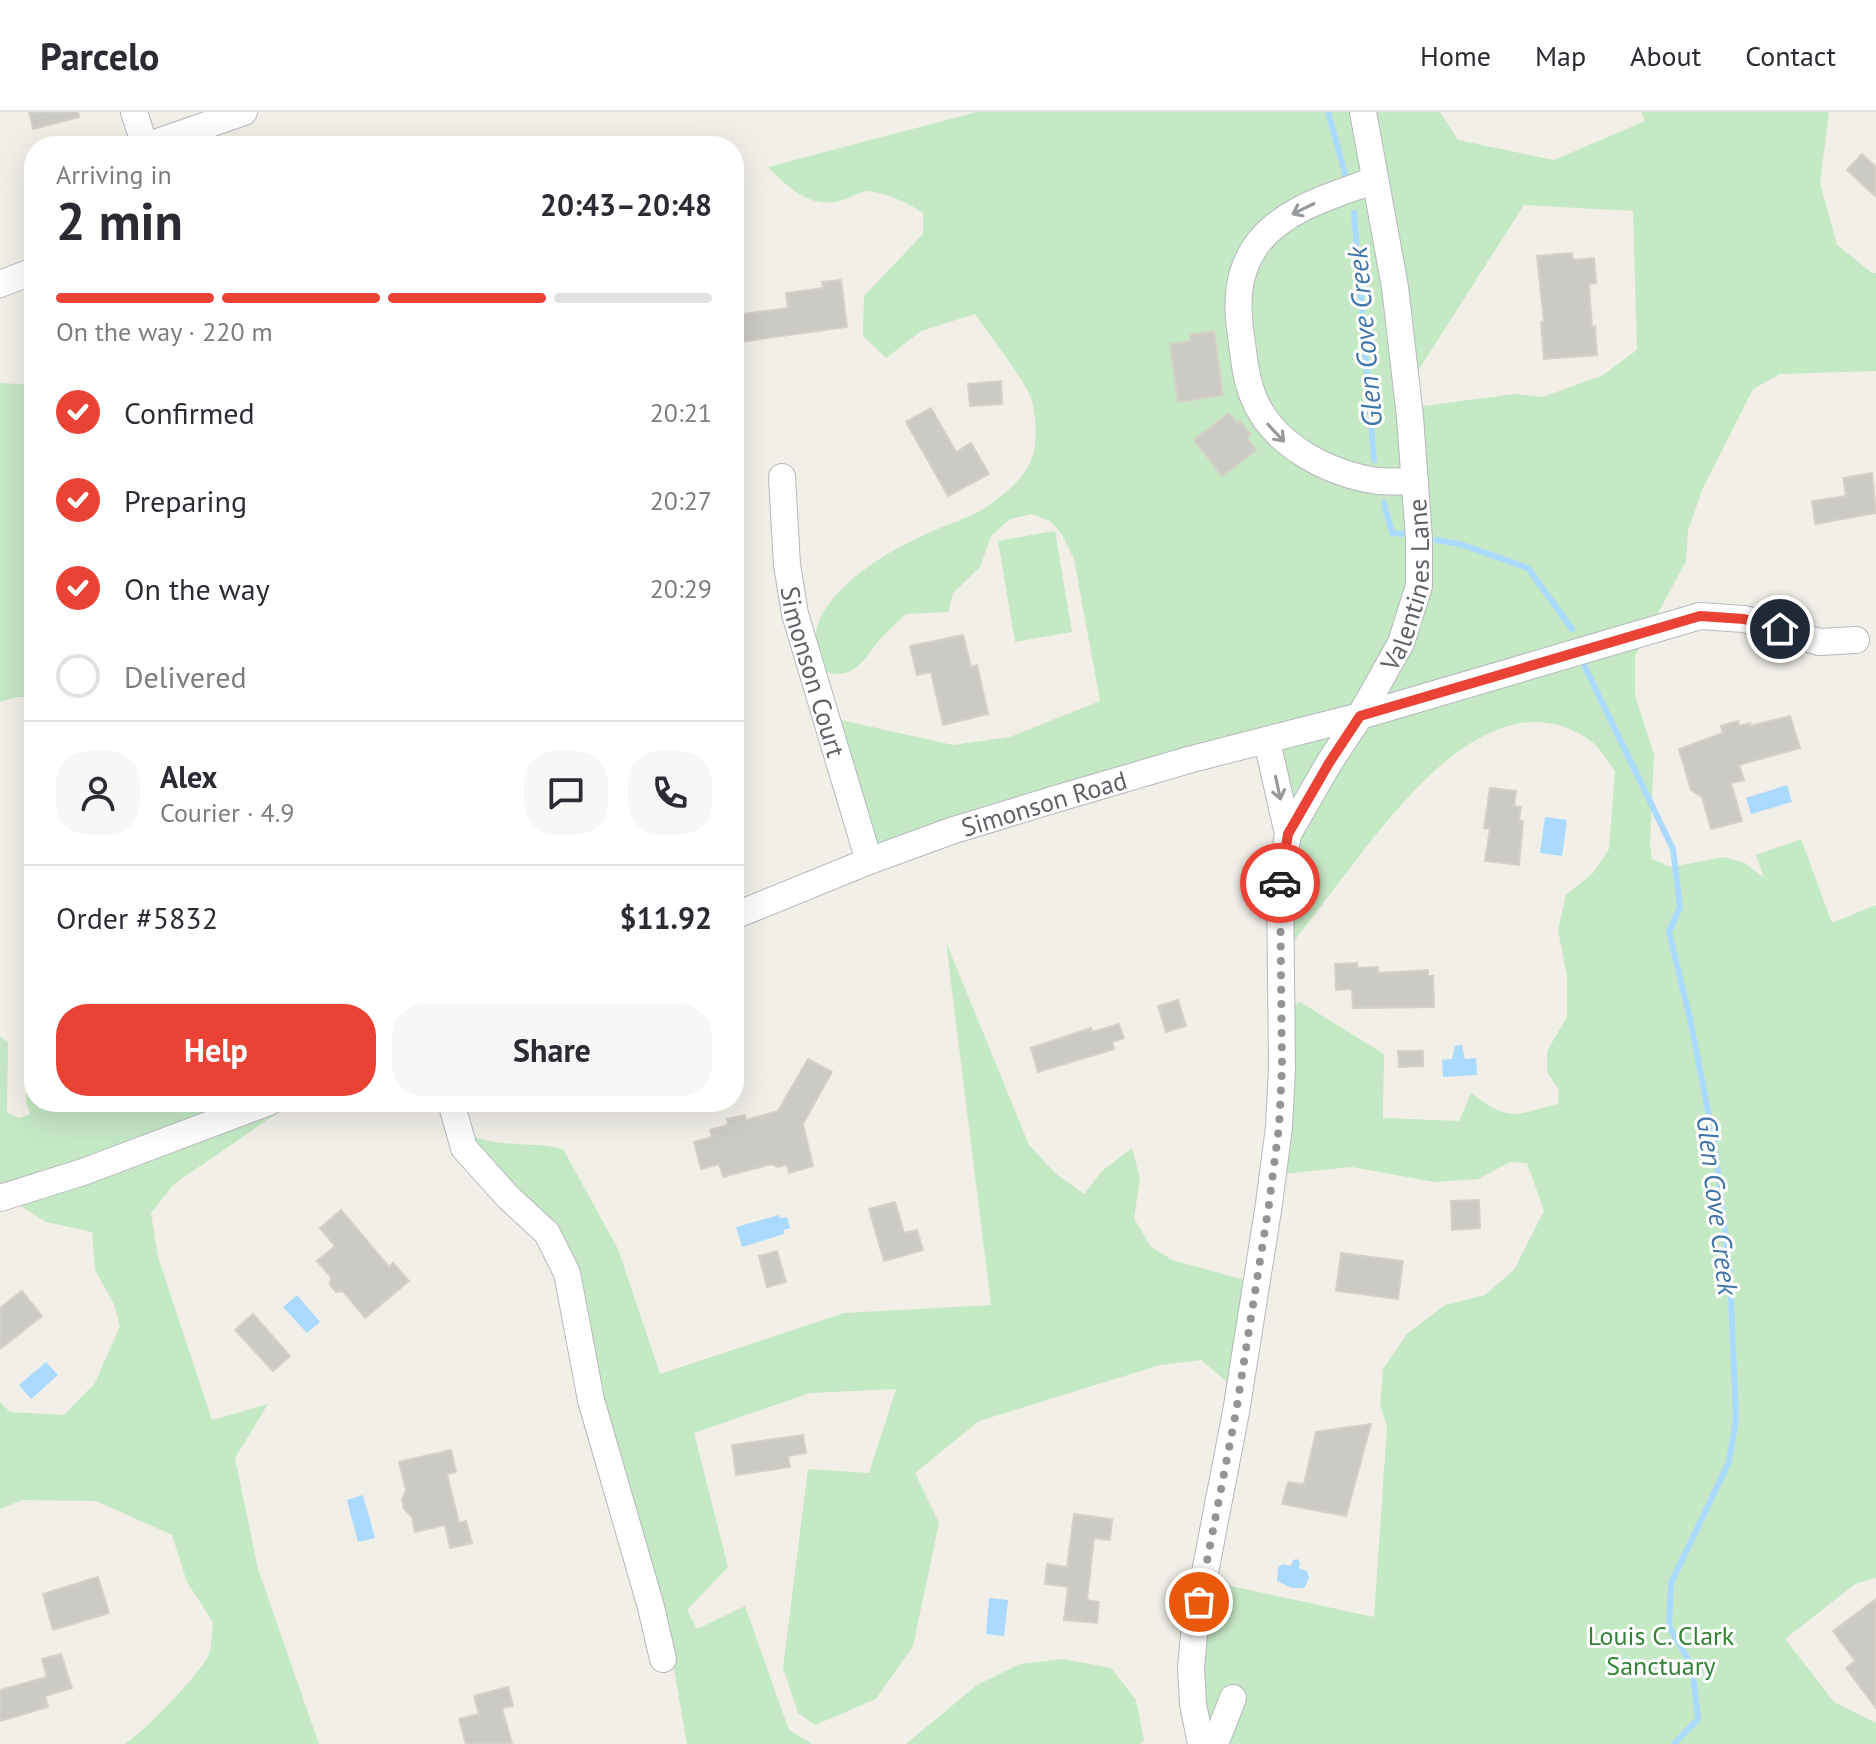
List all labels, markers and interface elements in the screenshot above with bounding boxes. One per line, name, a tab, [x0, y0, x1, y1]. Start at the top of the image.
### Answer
text: Parcelo	[40, 31, 160, 80]
text: Home	[1420, 37, 1491, 74]
text: Map	[1535, 37, 1586, 74]
text: About	[1630, 37, 1701, 74]
text: Contact	[1745, 37, 1836, 74]
text: Arriving in	[56, 158, 172, 191]
text: 20:43–20:48	[540, 185, 712, 224]
text: 2 min	[56, 187, 183, 254]
one-way arrow	[1291, 202, 1315, 217]
water label: Glen Cove Creek	[1338, 244, 1390, 429]
text: On the way · 220 m	[56, 315, 273, 348]
icon: check	[56, 390, 100, 434]
text: Confirmed	[124, 393, 255, 432]
text: 20:21	[650, 396, 712, 429]
one-way arrow	[1267, 423, 1286, 443]
icon: check	[56, 478, 100, 522]
text: Preparing	[124, 481, 247, 520]
text: 20:27	[650, 484, 712, 517]
street label: Valentines Lane	[1372, 498, 1436, 677]
icon: check	[56, 566, 100, 610]
text: On the way	[124, 569, 270, 608]
text: 20:29	[650, 572, 712, 605]
street label: Simonson Court	[774, 584, 853, 761]
pin	[1746, 595, 1814, 663]
icon: home	[1758, 607, 1802, 651]
text: Delivered	[124, 657, 247, 696]
button: person	[56, 751, 140, 835]
button: chat	[524, 751, 608, 835]
button: phone	[628, 751, 712, 835]
text: Alex	[160, 757, 217, 796]
street label: Simonson Road	[957, 763, 1130, 843]
one-way arrow	[1271, 775, 1286, 800]
text: Courier · 4.9	[160, 796, 294, 829]
courier	[1240, 843, 1320, 923]
icon: car	[1258, 861, 1302, 905]
text: Order #5832	[56, 898, 218, 937]
text: $11.92	[620, 898, 712, 937]
button: Help	[56, 1004, 376, 1096]
button: Share	[392, 1004, 712, 1096]
water label: Glen Cove Creek	[1689, 1113, 1748, 1298]
pin	[1165, 1568, 1233, 1636]
icon: bag	[1177, 1580, 1221, 1624]
park label: Louis C. Clark Sanctuary	[1588, 1619, 1735, 1682]

